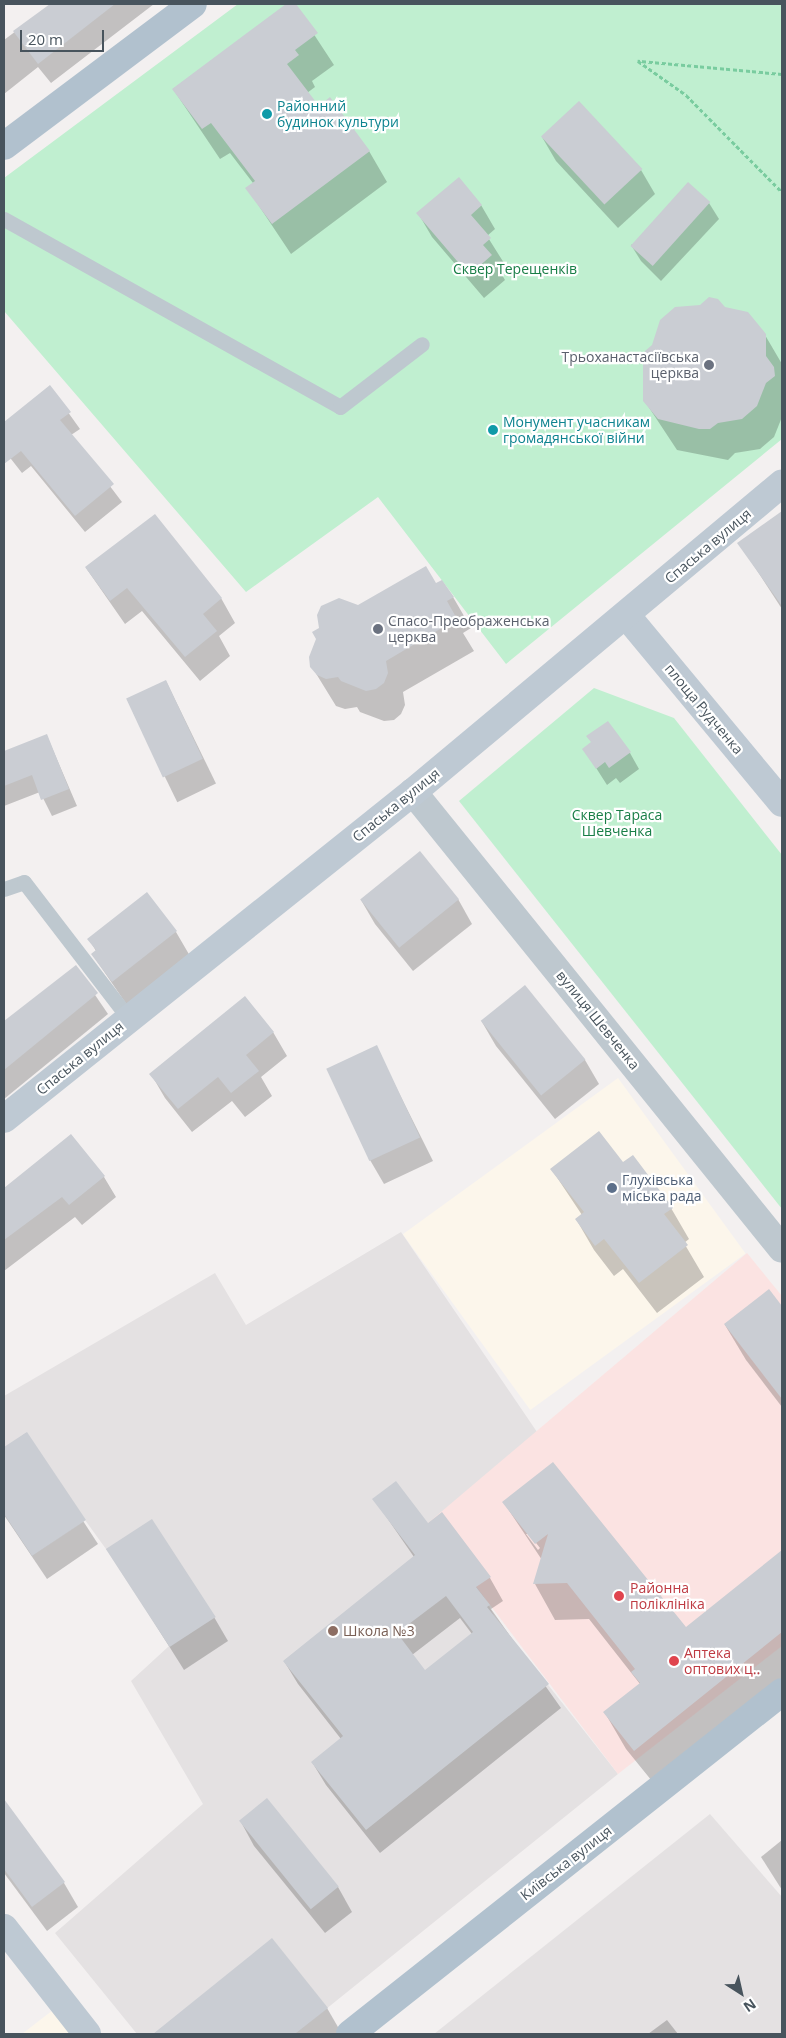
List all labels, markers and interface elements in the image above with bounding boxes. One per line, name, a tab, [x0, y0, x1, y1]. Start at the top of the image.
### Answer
scale bar	[22, 20, 106, 52]
text: 20 m	[28, 29, 63, 49]
place label: Районний будинок культури	[277, 98, 399, 130]
marker: Районний будинок культури	[261, 108, 273, 120]
park label: Сквер Терещенків	[453, 261, 577, 277]
place label: Трьоханастасіївська церква	[561, 349, 699, 382]
marker: Трьоханастасіївська церква	[703, 359, 715, 371]
place label: Монумент учасникам громадянської війни	[503, 414, 650, 447]
marker: Монумент учасникам громадянської війни	[487, 424, 499, 436]
street label: Спаська вулиця	[661, 505, 755, 587]
place label: Спасо-Преображенська церква	[388, 613, 550, 646]
marker: Спасо-Преображенська церква	[372, 623, 384, 635]
street label: площа Рудченка	[661, 660, 747, 758]
street label: Спаська вулиця	[349, 765, 443, 845]
park label: Сквер Тараса Шевченка	[572, 807, 662, 840]
street label: вулиця Шевченка	[553, 967, 643, 1073]
street label: Спаська вулиця	[33, 1018, 127, 1098]
place label: Глухівська міська рада	[622, 1172, 702, 1204]
marker: Глухівська міська рада	[606, 1182, 618, 1194]
place label: Районна поліклініка	[630, 1580, 705, 1612]
marker: Районна поліклініка	[612, 1589, 626, 1603]
place label: Школа №3	[343, 1623, 415, 1639]
marker: Школа №3	[327, 1625, 339, 1637]
place label: Аптека оптових ц‥	[684, 1645, 760, 1678]
marker: Аптека оптових ц‥	[668, 1655, 680, 1667]
street label: Київська вулиця	[517, 1822, 615, 1904]
north arrow	[716, 1968, 766, 2018]
text: N	[740, 1995, 760, 2017]

